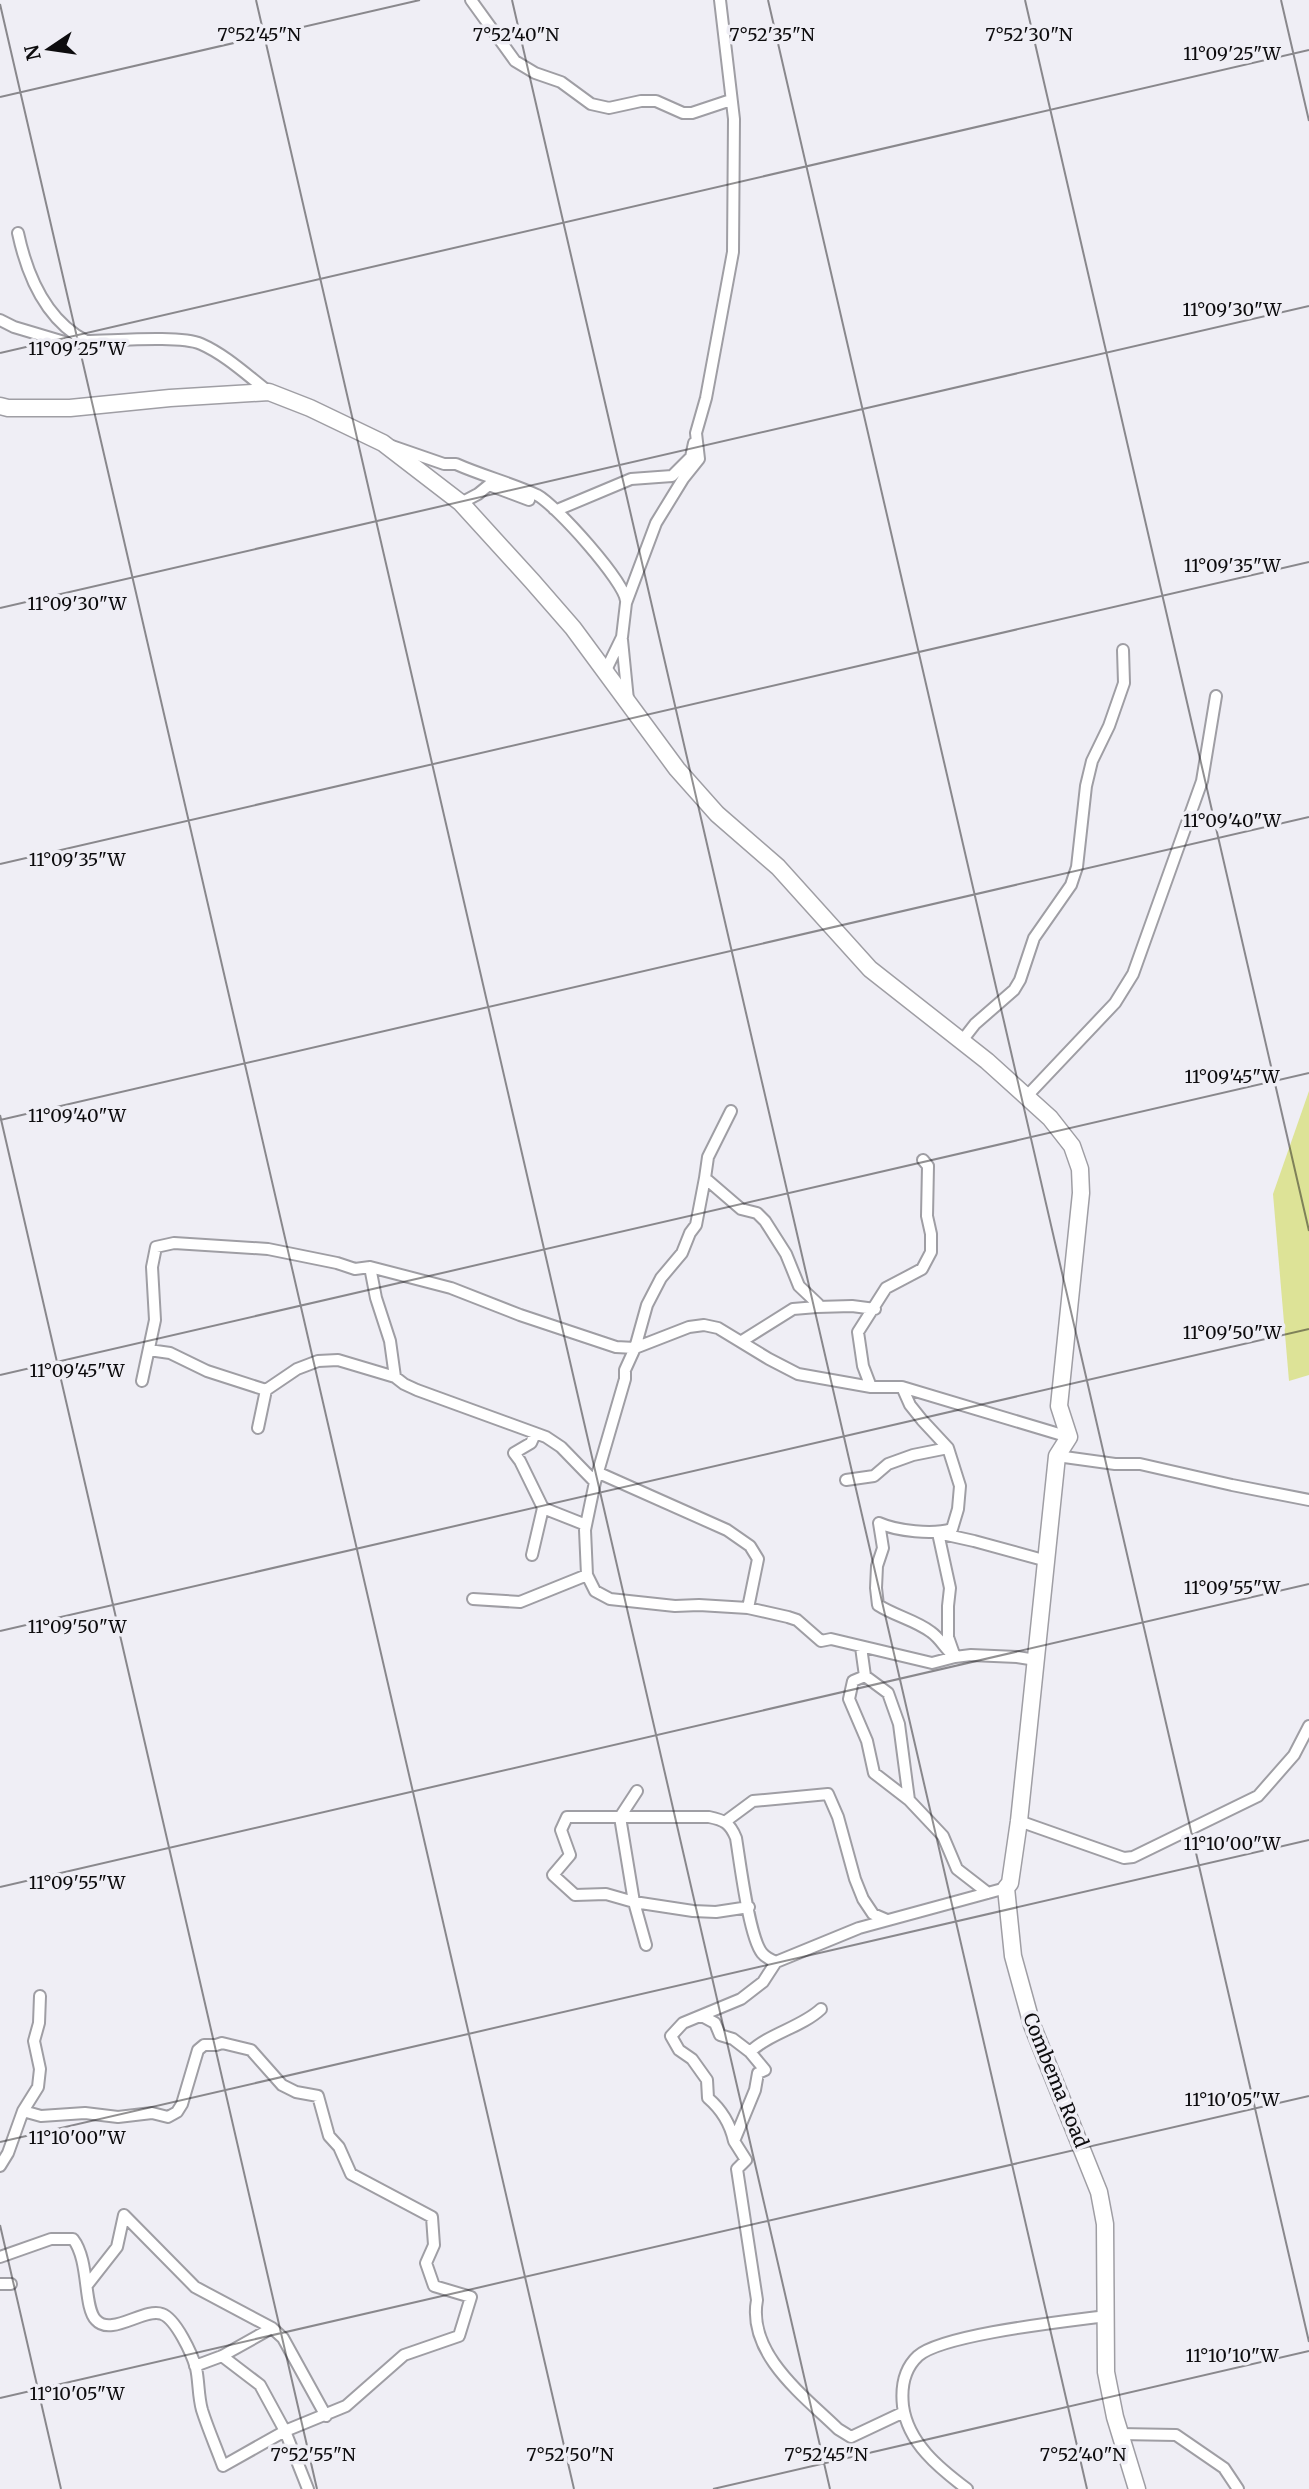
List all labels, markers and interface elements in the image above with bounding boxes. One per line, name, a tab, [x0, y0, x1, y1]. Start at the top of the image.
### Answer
north arrow	[14, 14, 84, 84]
text: 7°52'45"N	[217, 23, 301, 46]
text: 7°52'40"N	[473, 23, 559, 46]
text: 7°52'35"N	[729, 23, 815, 46]
text: 7°52'30"N	[985, 23, 1073, 46]
text: 11°09'25"W	[1183, 42, 1282, 65]
text: N	[19, 43, 46, 63]
text: 11°09'30"W	[1183, 298, 1283, 321]
text: 11°09'25"W	[28, 337, 127, 360]
text: 11°09'35"W	[1184, 554, 1281, 577]
text: 11°09'30"W	[28, 592, 128, 615]
text: 11°09'40"W	[1183, 809, 1282, 832]
text: 11°09'35"W	[29, 848, 126, 871]
text: 11°09'45"W	[1184, 1065, 1281, 1088]
text: 11°09'40"W	[28, 1104, 127, 1127]
text: 11°09'50"W	[1183, 1321, 1282, 1344]
text: 11°09'45"W	[29, 1359, 126, 1382]
text: 11°09'55"W	[1184, 1576, 1281, 1599]
text: 11°09'50"W	[28, 1615, 127, 1638]
text: 11°10'00"W	[1184, 1832, 1281, 1855]
text: 11°09'55"W	[29, 1871, 126, 1894]
street label: Combema Road	[1018, 2009, 1094, 2151]
text: 11°10'05"W	[1185, 2088, 1280, 2111]
text: 11°10'00"W	[29, 2126, 126, 2149]
text: 11°10'10"W	[1186, 2344, 1279, 2367]
text: 11°10'05"W	[30, 2382, 125, 2405]
text: 7°52'55"N	[270, 2443, 356, 2466]
text: 7°52'50"N	[526, 2443, 614, 2466]
text: 7°52'45"N	[784, 2443, 868, 2466]
text: 7°52'40"N	[1040, 2443, 1126, 2466]

